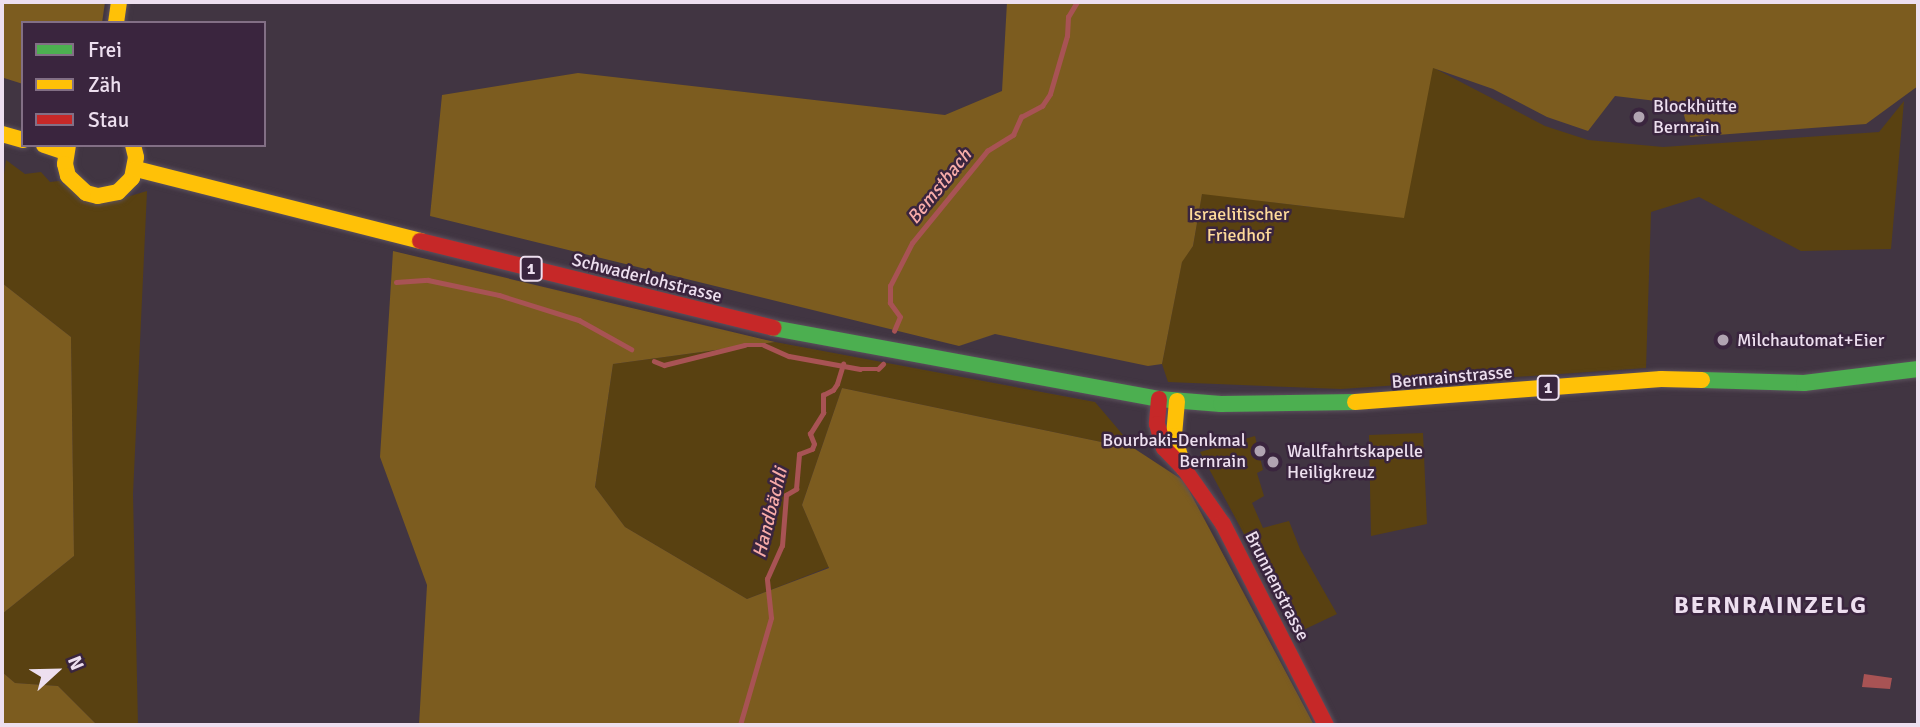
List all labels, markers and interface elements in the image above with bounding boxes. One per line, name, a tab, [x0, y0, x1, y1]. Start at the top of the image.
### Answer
legend	[21, 21, 266, 147]
text: Frei	[88, 37, 122, 63]
text: Zäh	[88, 72, 122, 98]
place label: Blockhütte Bernrain	[1653, 96, 1737, 138]
text: Stau	[88, 107, 129, 133]
marker: Blockhütte Bernrain	[1631, 109, 1647, 125]
water label: Bemstbach	[903, 145, 977, 229]
park label: Israelitischer Friedhof	[1189, 204, 1289, 246]
street label: Schwaderlohstrasse	[570, 249, 724, 307]
road number: 1	[519, 256, 543, 282]
place label: Milchautomat+Eier	[1737, 329, 1884, 351]
marker: Milchautomat+Eier	[1715, 332, 1731, 348]
street label: Bernrainstrasse	[1391, 361, 1513, 393]
road number: 1	[1536, 376, 1560, 400]
place label: Bourbaki-Denkmal Bernrain	[1102, 430, 1246, 472]
place label: Wallfahrtskapelle Heiligkreuz	[1287, 441, 1423, 484]
marker: Bourbaki-Denkmal Bernrain	[1252, 443, 1268, 459]
marker: Wallfahrtskapelle Heiligkreuz	[1265, 454, 1281, 470]
water label: Handbächli	[749, 465, 793, 561]
street label: Brunnenstrasse	[1240, 528, 1314, 644]
district label: BERNRAINZELG	[1676, 592, 1866, 620]
north arrow	[21, 636, 91, 706]
text: N	[62, 653, 89, 674]

